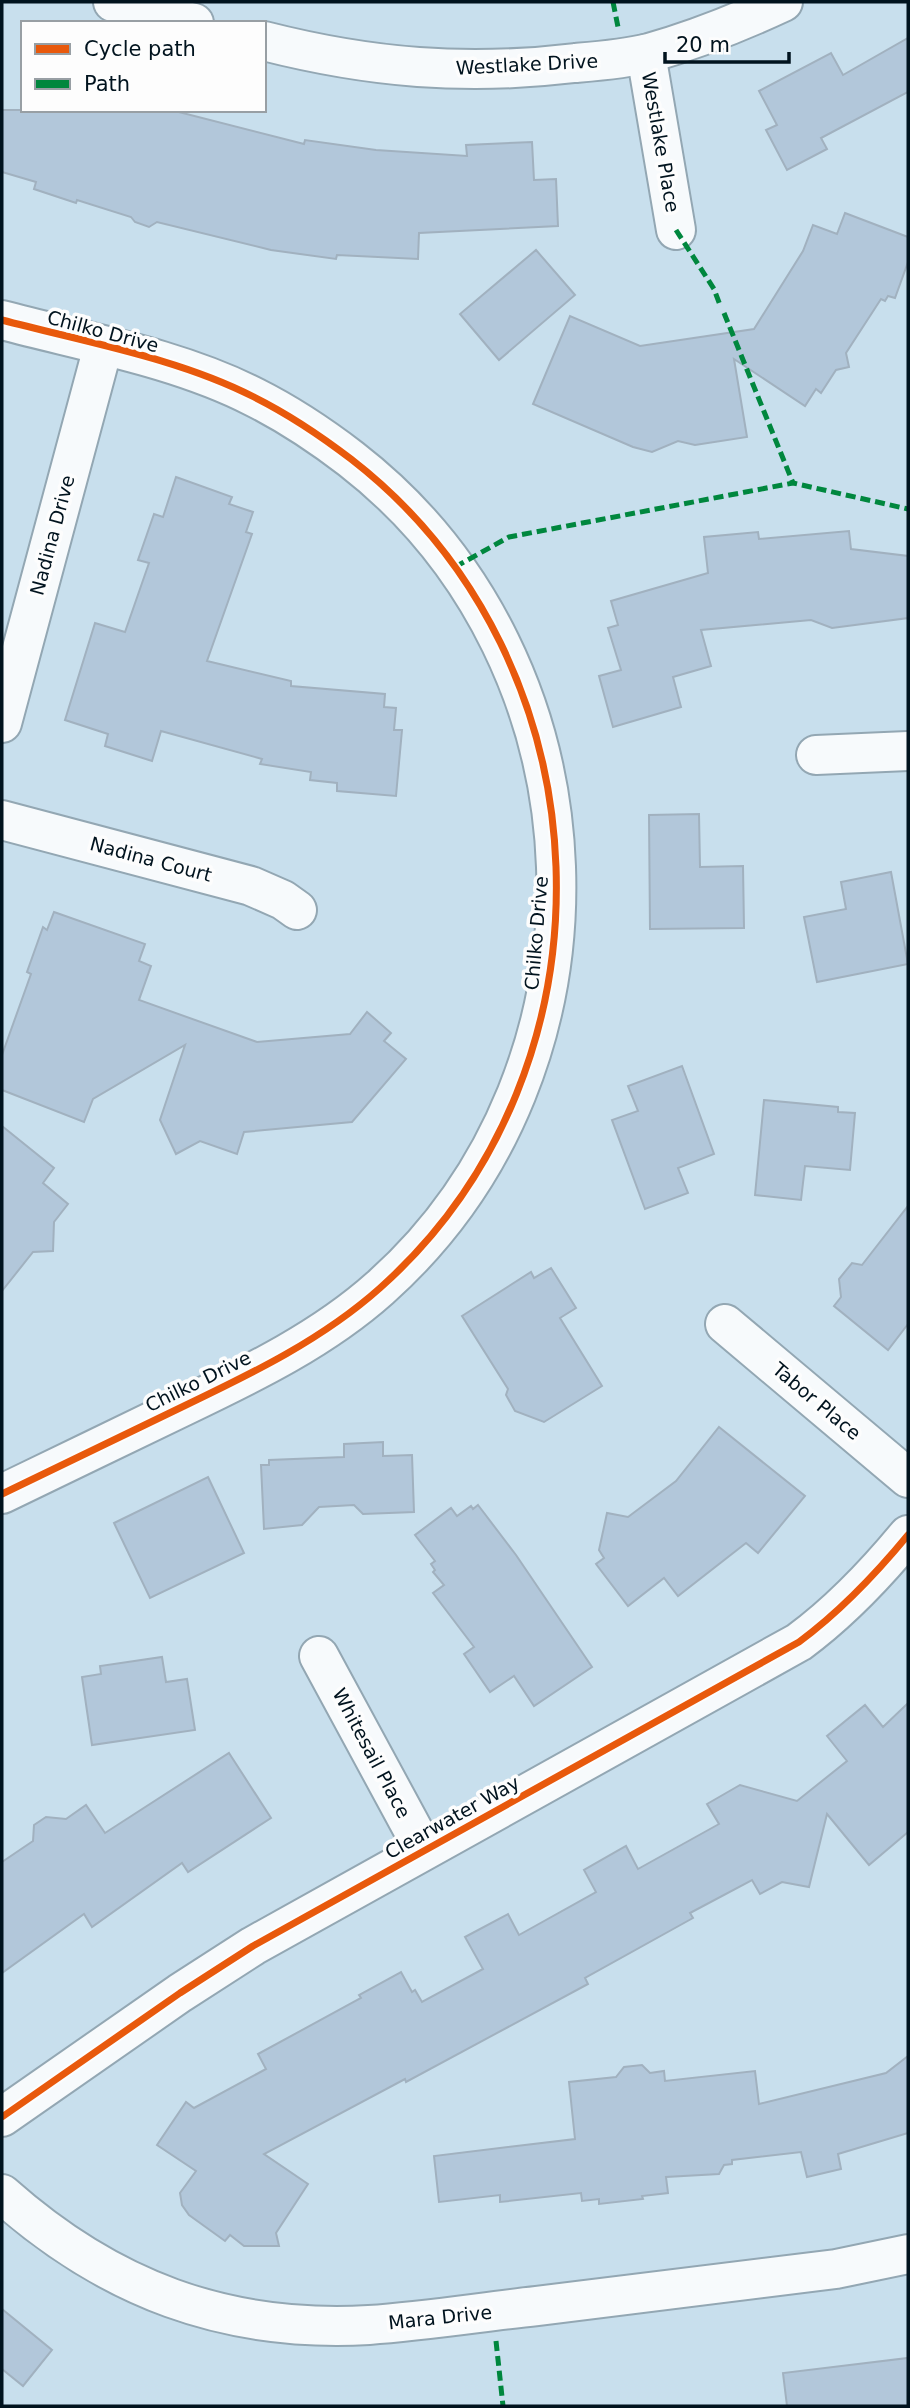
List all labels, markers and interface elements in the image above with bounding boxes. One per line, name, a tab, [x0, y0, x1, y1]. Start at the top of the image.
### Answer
legend	[21, 21, 266, 112]
scale bar	[665, 21, 789, 65]
text: 20 m	[676, 33, 730, 57]
text: Cycle path	[84, 37, 196, 61]
street label: Westlake Drive	[455, 49, 599, 79]
street label: Westlake Place	[638, 70, 684, 214]
text: Path	[84, 72, 130, 96]
street label: Chilko Drive	[45, 306, 161, 356]
street label: Nadina Drive	[25, 472, 79, 598]
street label: Nadina Court	[88, 832, 214, 886]
street label: Chilko Drive	[520, 875, 552, 991]
street label: Chilko Drive	[142, 1346, 254, 1416]
street label: Tabor Place	[768, 1357, 865, 1444]
street label: Whitesail Place	[329, 1684, 415, 1822]
street label: Clearwater Way	[381, 1771, 523, 1863]
street label: Mara Drive	[387, 2301, 493, 2333]

